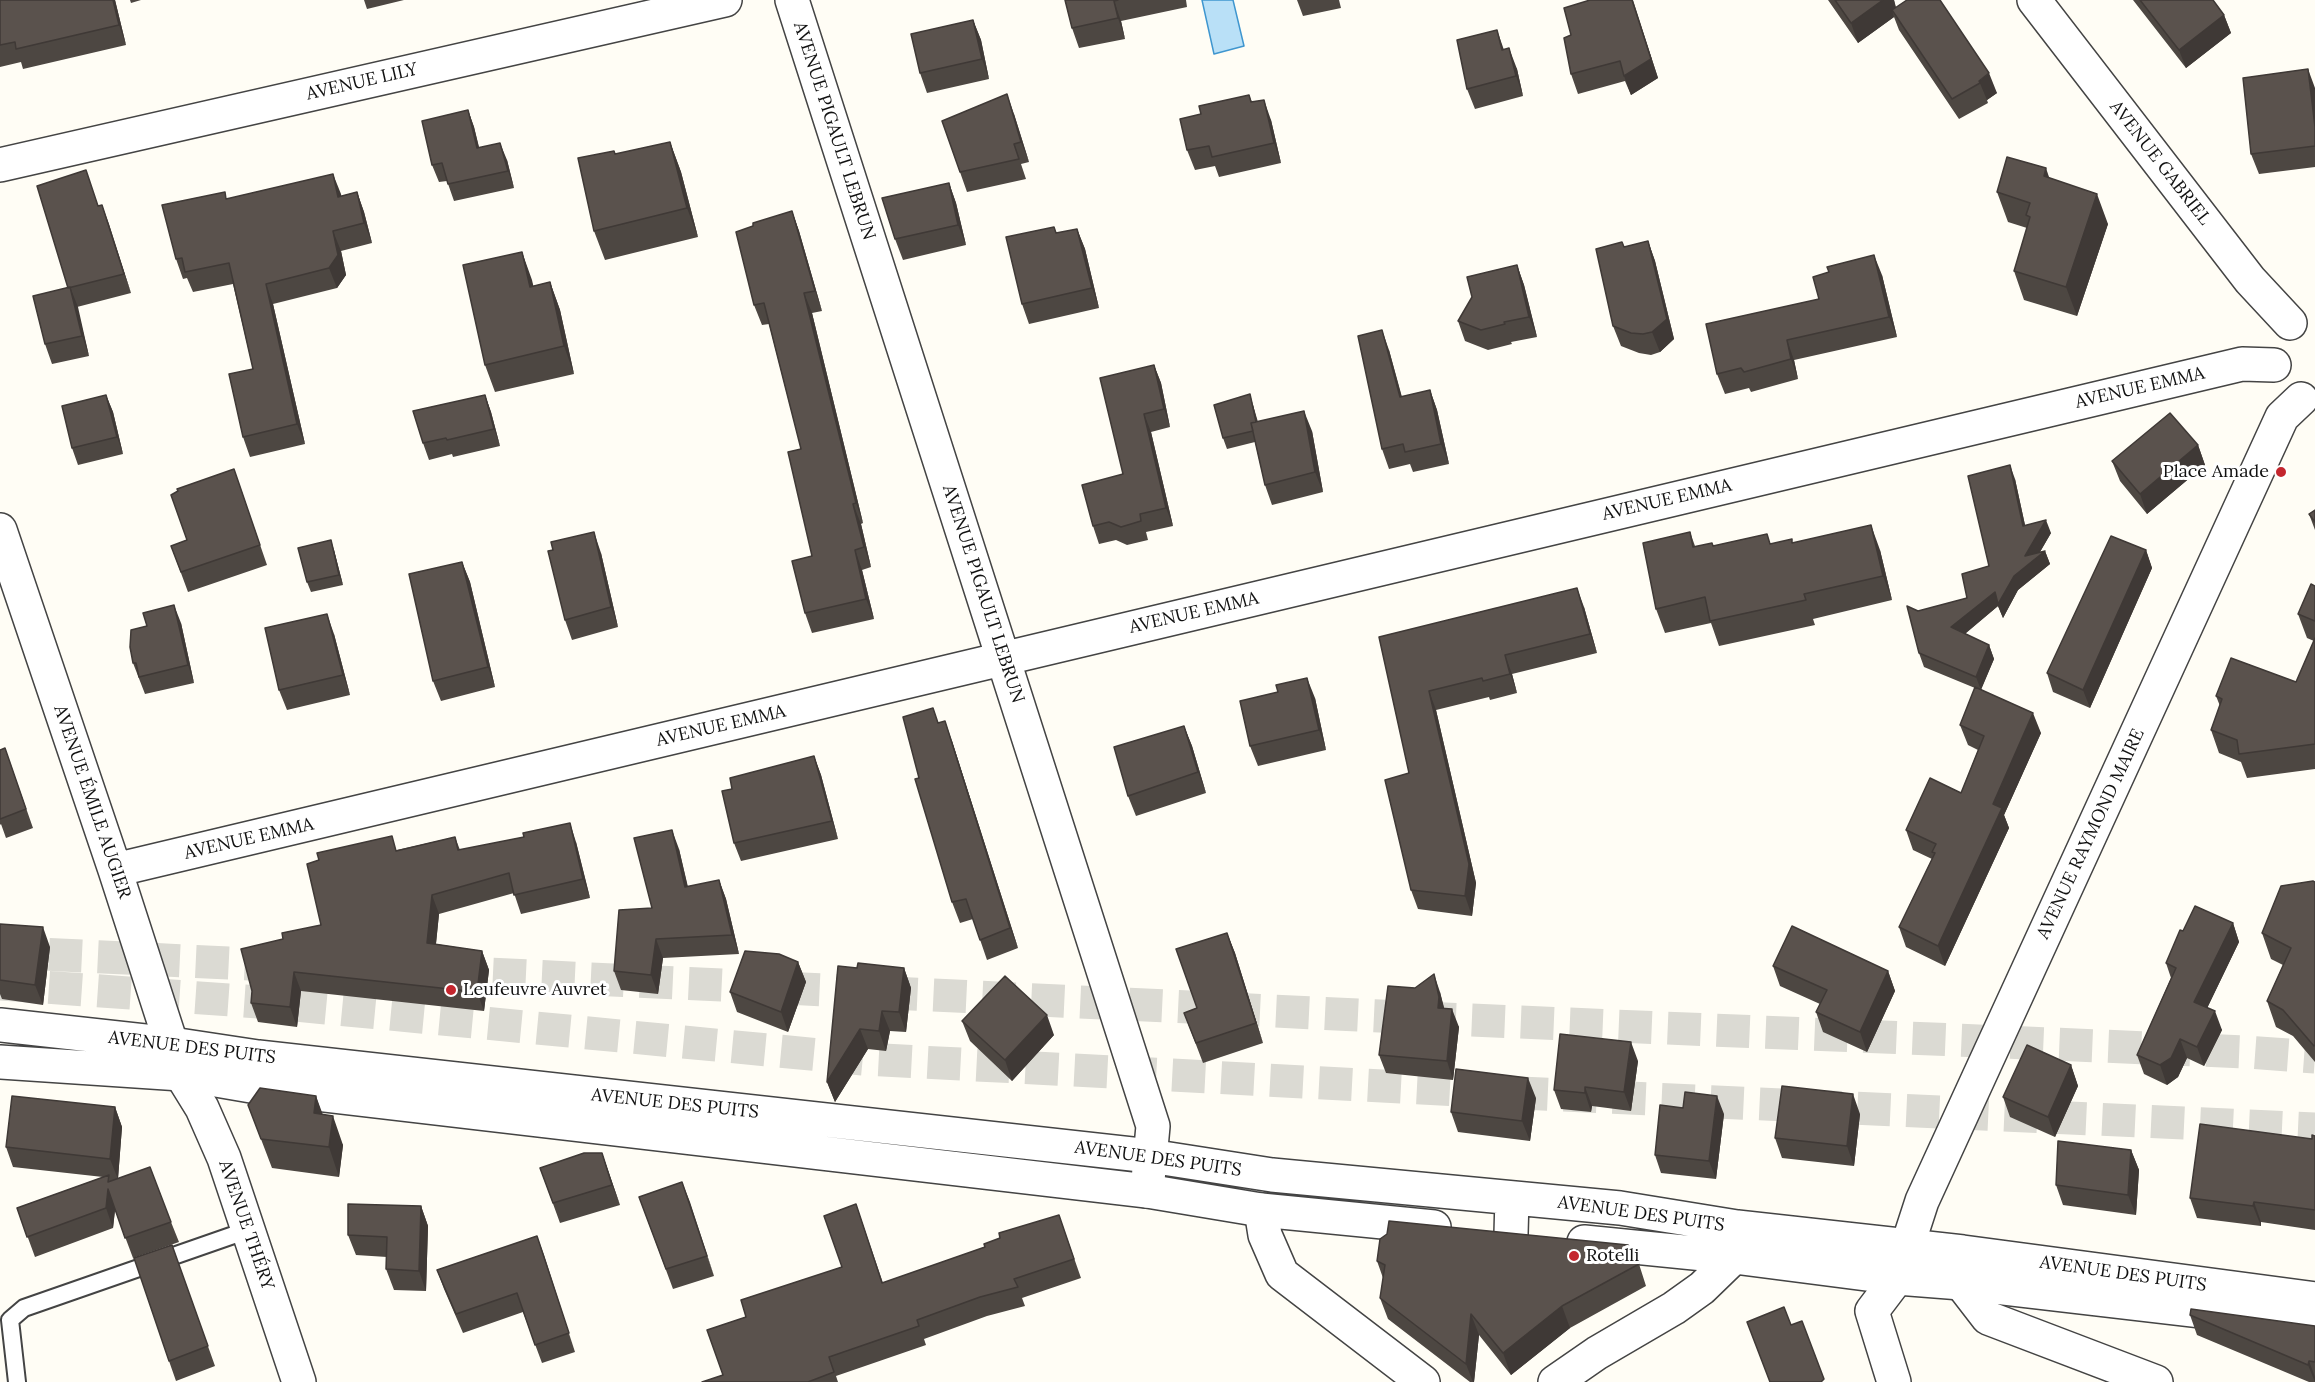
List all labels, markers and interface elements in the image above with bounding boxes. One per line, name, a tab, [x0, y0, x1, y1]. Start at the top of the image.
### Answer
street label: AVENUE PIGAULT LEBRUN	[788, 19, 880, 243]
street label: AVENUE LILY	[304, 59, 420, 105]
street label: AVENUE GABRIEL	[2105, 97, 2215, 229]
street label: AVENUE EMMA	[2073, 363, 2207, 413]
place label: Place Amade	[2163, 461, 2269, 483]
marker: Place Amade	[2274, 465, 2288, 479]
street label: AVENUE EMMA	[1600, 475, 1734, 525]
street label: AVENUE PIGAULT LEBRUN	[937, 482, 1029, 706]
street label: AVENUE EMMA	[1127, 588, 1261, 638]
street label: AVENUE EMMA	[654, 701, 788, 751]
street label: AVENUE ÉMILE AUGIER	[49, 702, 135, 902]
street label: AVENUE RAYMOND MAIRE	[2033, 725, 2149, 943]
street label: AVENUE EMMA	[182, 814, 316, 864]
place label: Leufeuvre Auvret	[463, 979, 607, 1001]
marker: Leufeuvre Auvret	[444, 983, 458, 997]
street label: AVENUE DES PUITS	[107, 1027, 277, 1069]
street label: AVENUE DES PUITS	[590, 1084, 760, 1124]
street label: AVENUE DES PUITS	[1073, 1137, 1243, 1181]
street label: AVENUE THÉRY	[214, 1157, 278, 1293]
street label: AVENUE DES PUITS	[1556, 1192, 1726, 1236]
place label: Rotelli	[1586, 1245, 1639, 1267]
marker: Rotelli	[1567, 1249, 1581, 1263]
street label: AVENUE DES PUITS	[2038, 1252, 2208, 1296]

